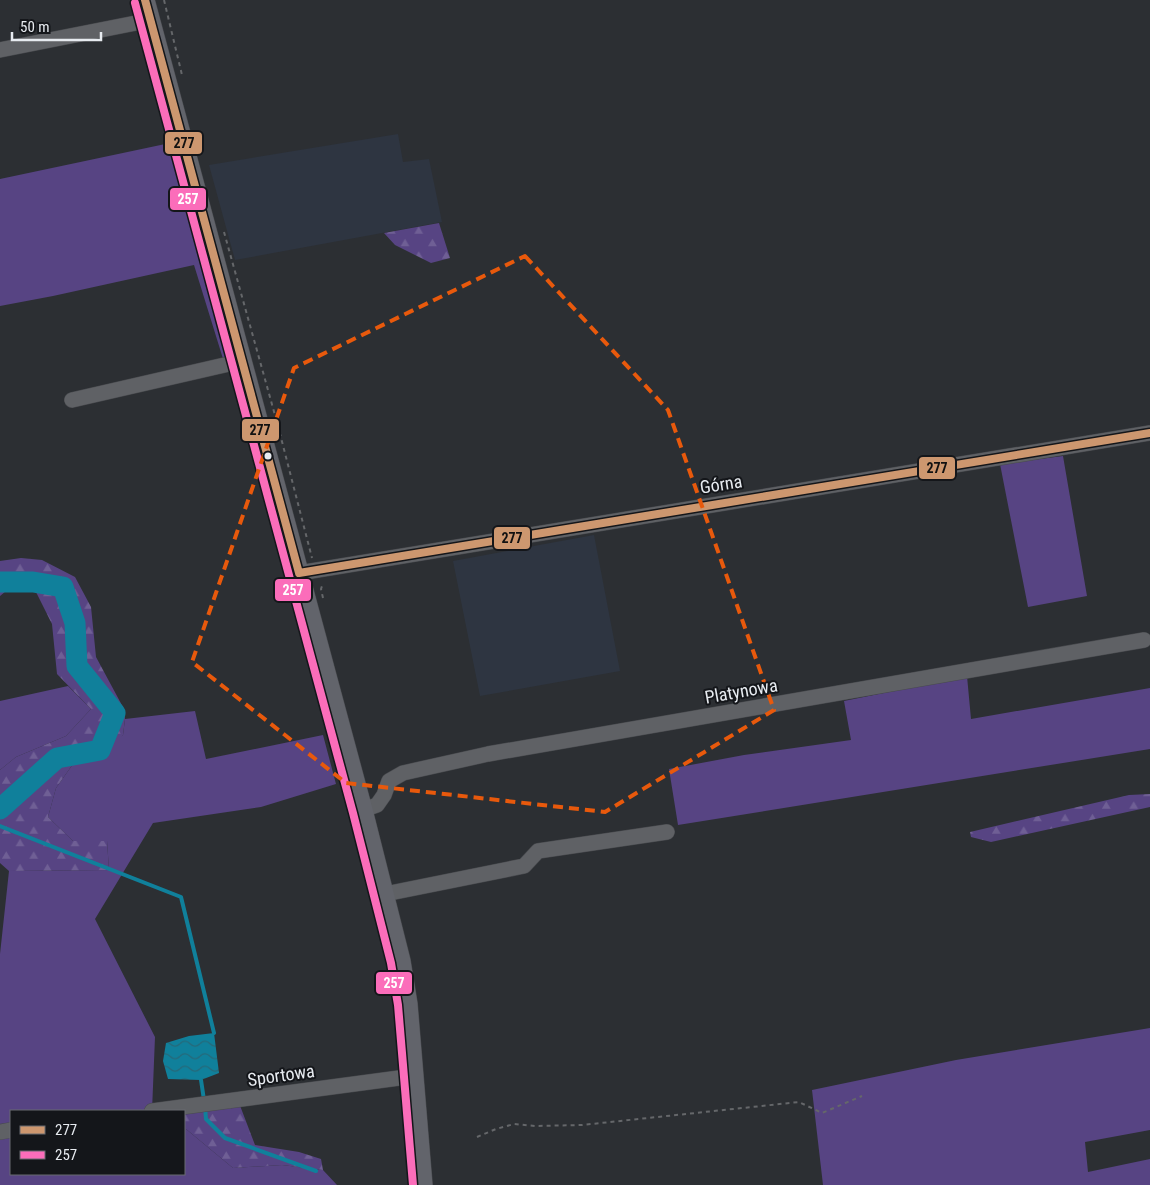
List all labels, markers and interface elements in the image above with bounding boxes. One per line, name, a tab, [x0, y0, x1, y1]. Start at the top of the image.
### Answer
scale bar	[12, 10, 101, 42]
text: 50 m	[20, 18, 50, 36]
line badge: 277	[164, 131, 203, 155]
text: 277	[173, 135, 195, 151]
line badge: 257	[169, 187, 207, 211]
text: 257	[177, 191, 199, 207]
line badge: 277	[241, 418, 280, 442]
text: 277	[249, 422, 271, 438]
unlabelled marker	[263, 451, 273, 461]
line badge: 277	[918, 456, 956, 480]
text: 277	[926, 460, 948, 476]
street label: Górna	[698, 470, 744, 498]
line badge: 277	[493, 526, 531, 550]
text: 277	[501, 530, 523, 546]
line badge: 257	[274, 578, 312, 602]
text: 257	[282, 582, 304, 598]
street label: Platynowa	[703, 674, 779, 708]
line badge: 257	[375, 971, 413, 995]
text: 257	[383, 975, 405, 991]
street label: Sportowa	[246, 1060, 316, 1090]
legend	[10, 1110, 185, 1175]
text: 277	[55, 1121, 77, 1139]
text: 257	[55, 1146, 77, 1164]

